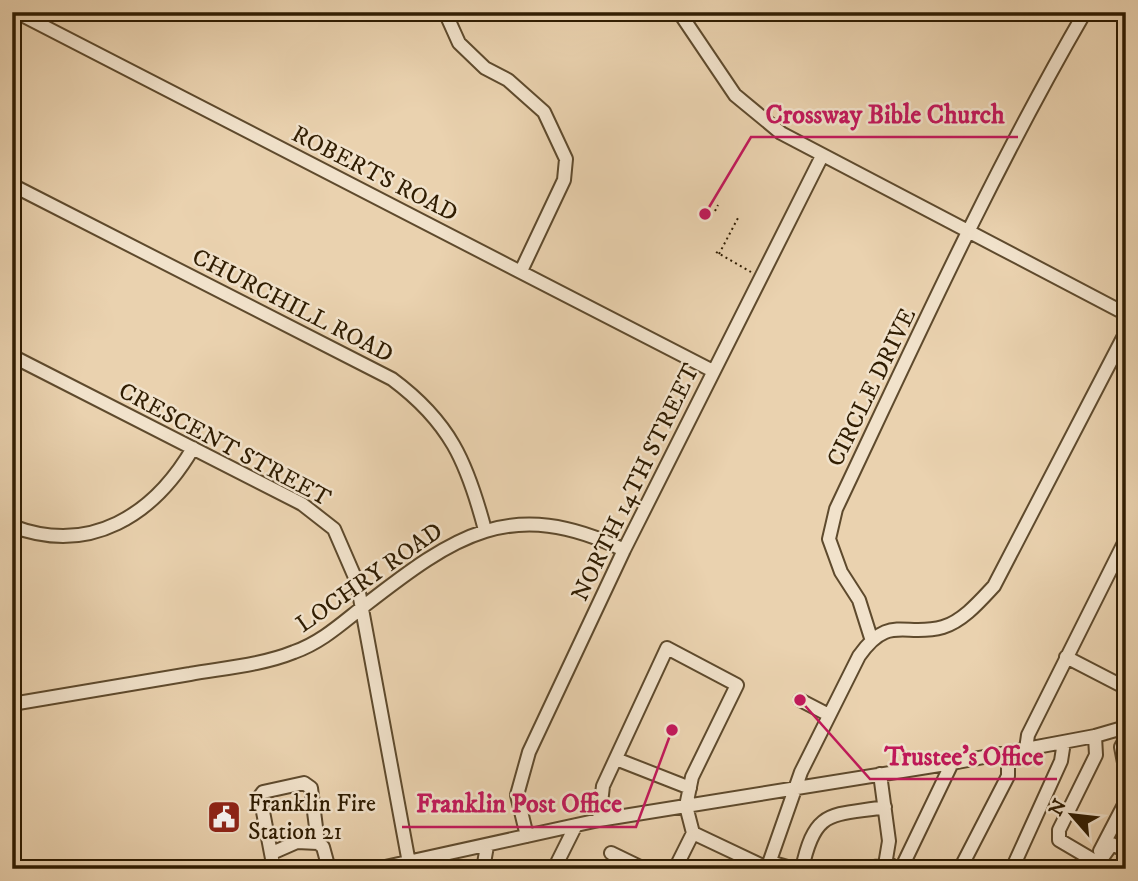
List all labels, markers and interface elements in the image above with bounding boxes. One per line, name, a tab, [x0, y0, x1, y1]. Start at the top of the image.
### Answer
callout: Crossway Bible Church	[751, 90, 1018, 137]
text: Crossway Bible Church	[765, 99, 1005, 132]
street label: ROBERTS ROAD	[287, 119, 463, 229]
street label: CHURCHILL ROAD	[187, 242, 398, 370]
street label: CIRCLE DRIVE	[821, 303, 923, 472]
street label: NORTH 14TH STREET	[565, 359, 707, 606]
street label: CRESCENT STREET	[113, 376, 336, 514]
street label: LOCHRY ROAD	[290, 516, 449, 639]
callout: Trustee's Office	[870, 732, 1057, 779]
text: Trustee's Office	[884, 741, 1044, 774]
callout: Franklin Post Office	[402, 780, 636, 827]
north arrow	[1036, 780, 1106, 850]
text: Franklin Post Office	[416, 788, 622, 821]
place label: Franklin Fire Station 21	[248, 789, 376, 847]
text: N	[1044, 795, 1072, 820]
public building icon: Franklin Fire Station 21	[205, 798, 243, 836]

